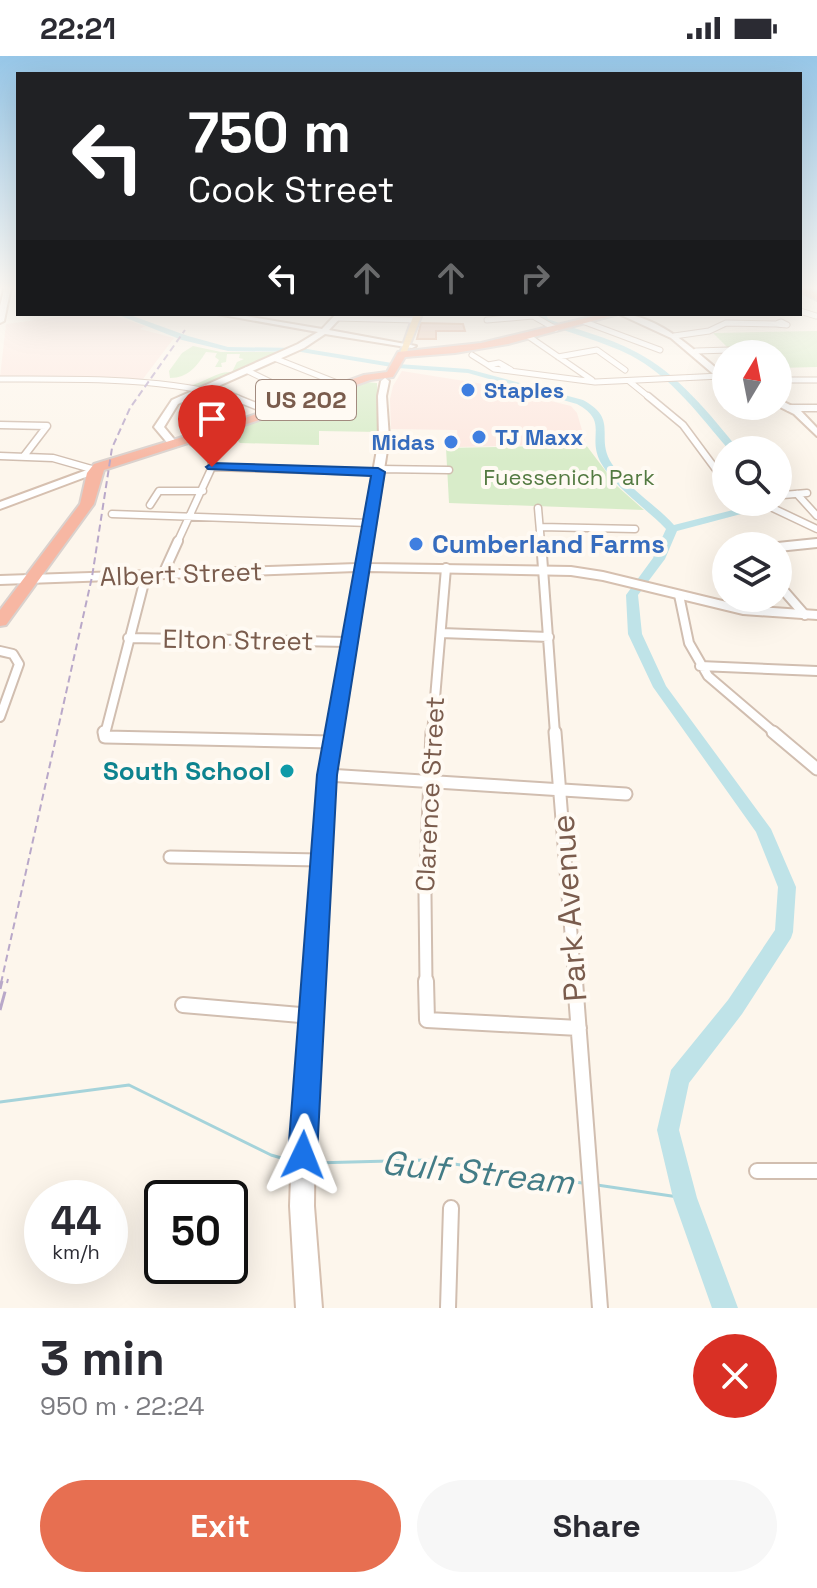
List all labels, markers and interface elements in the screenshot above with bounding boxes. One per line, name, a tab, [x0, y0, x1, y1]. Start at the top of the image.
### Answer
text: 22:21	[40, 9, 116, 48]
text: 750 m	[188, 97, 351, 168]
icon: left	[56, 104, 160, 208]
text: Cook Street	[188, 167, 394, 213]
icon: left	[261, 256, 305, 300]
icon: ahead	[345, 256, 389, 300]
icon: ahead	[429, 256, 473, 300]
icon: right	[513, 256, 557, 300]
north arrow	[712, 340, 792, 420]
map controls	[712, 340, 792, 612]
place label: Staples	[484, 376, 564, 404]
road number: US 202	[256, 380, 356, 420]
marker: Staples	[459, 381, 477, 399]
pin	[178, 385, 246, 467]
icon: arrive	[190, 397, 234, 441]
place label: TJ Maxx	[495, 423, 583, 451]
place label: Midas	[372, 428, 435, 456]
marker: TJ Maxx	[470, 428, 488, 446]
marker: Midas	[442, 433, 460, 451]
button: search	[712, 436, 792, 516]
park label: Fuessenich Park	[483, 463, 655, 491]
place label: Cumberland Farms	[432, 527, 665, 561]
button: layers	[712, 532, 792, 612]
marker: Cumberland Farms	[407, 535, 425, 553]
street label: Albert Street	[99, 554, 263, 594]
street label: Elton Street	[162, 622, 314, 658]
street label: Clarence Street	[408, 695, 452, 893]
place label: South School	[103, 754, 271, 788]
marker: South School	[278, 762, 296, 780]
street label: Park Avenue	[543, 813, 595, 1003]
position arrow	[261, 1113, 345, 1197]
water label: Gulf Stream	[380, 1141, 577, 1204]
speed limit sign: 50	[144, 1180, 248, 1284]
text: 44	[51, 1196, 101, 1247]
text: km/h	[52, 1239, 100, 1265]
text: 3 min	[40, 1328, 165, 1389]
button: close	[693, 1334, 777, 1418]
text: 950 m · 22:24	[40, 1389, 205, 1423]
button: Exit	[40, 1480, 401, 1572]
button: Share	[417, 1480, 777, 1572]

